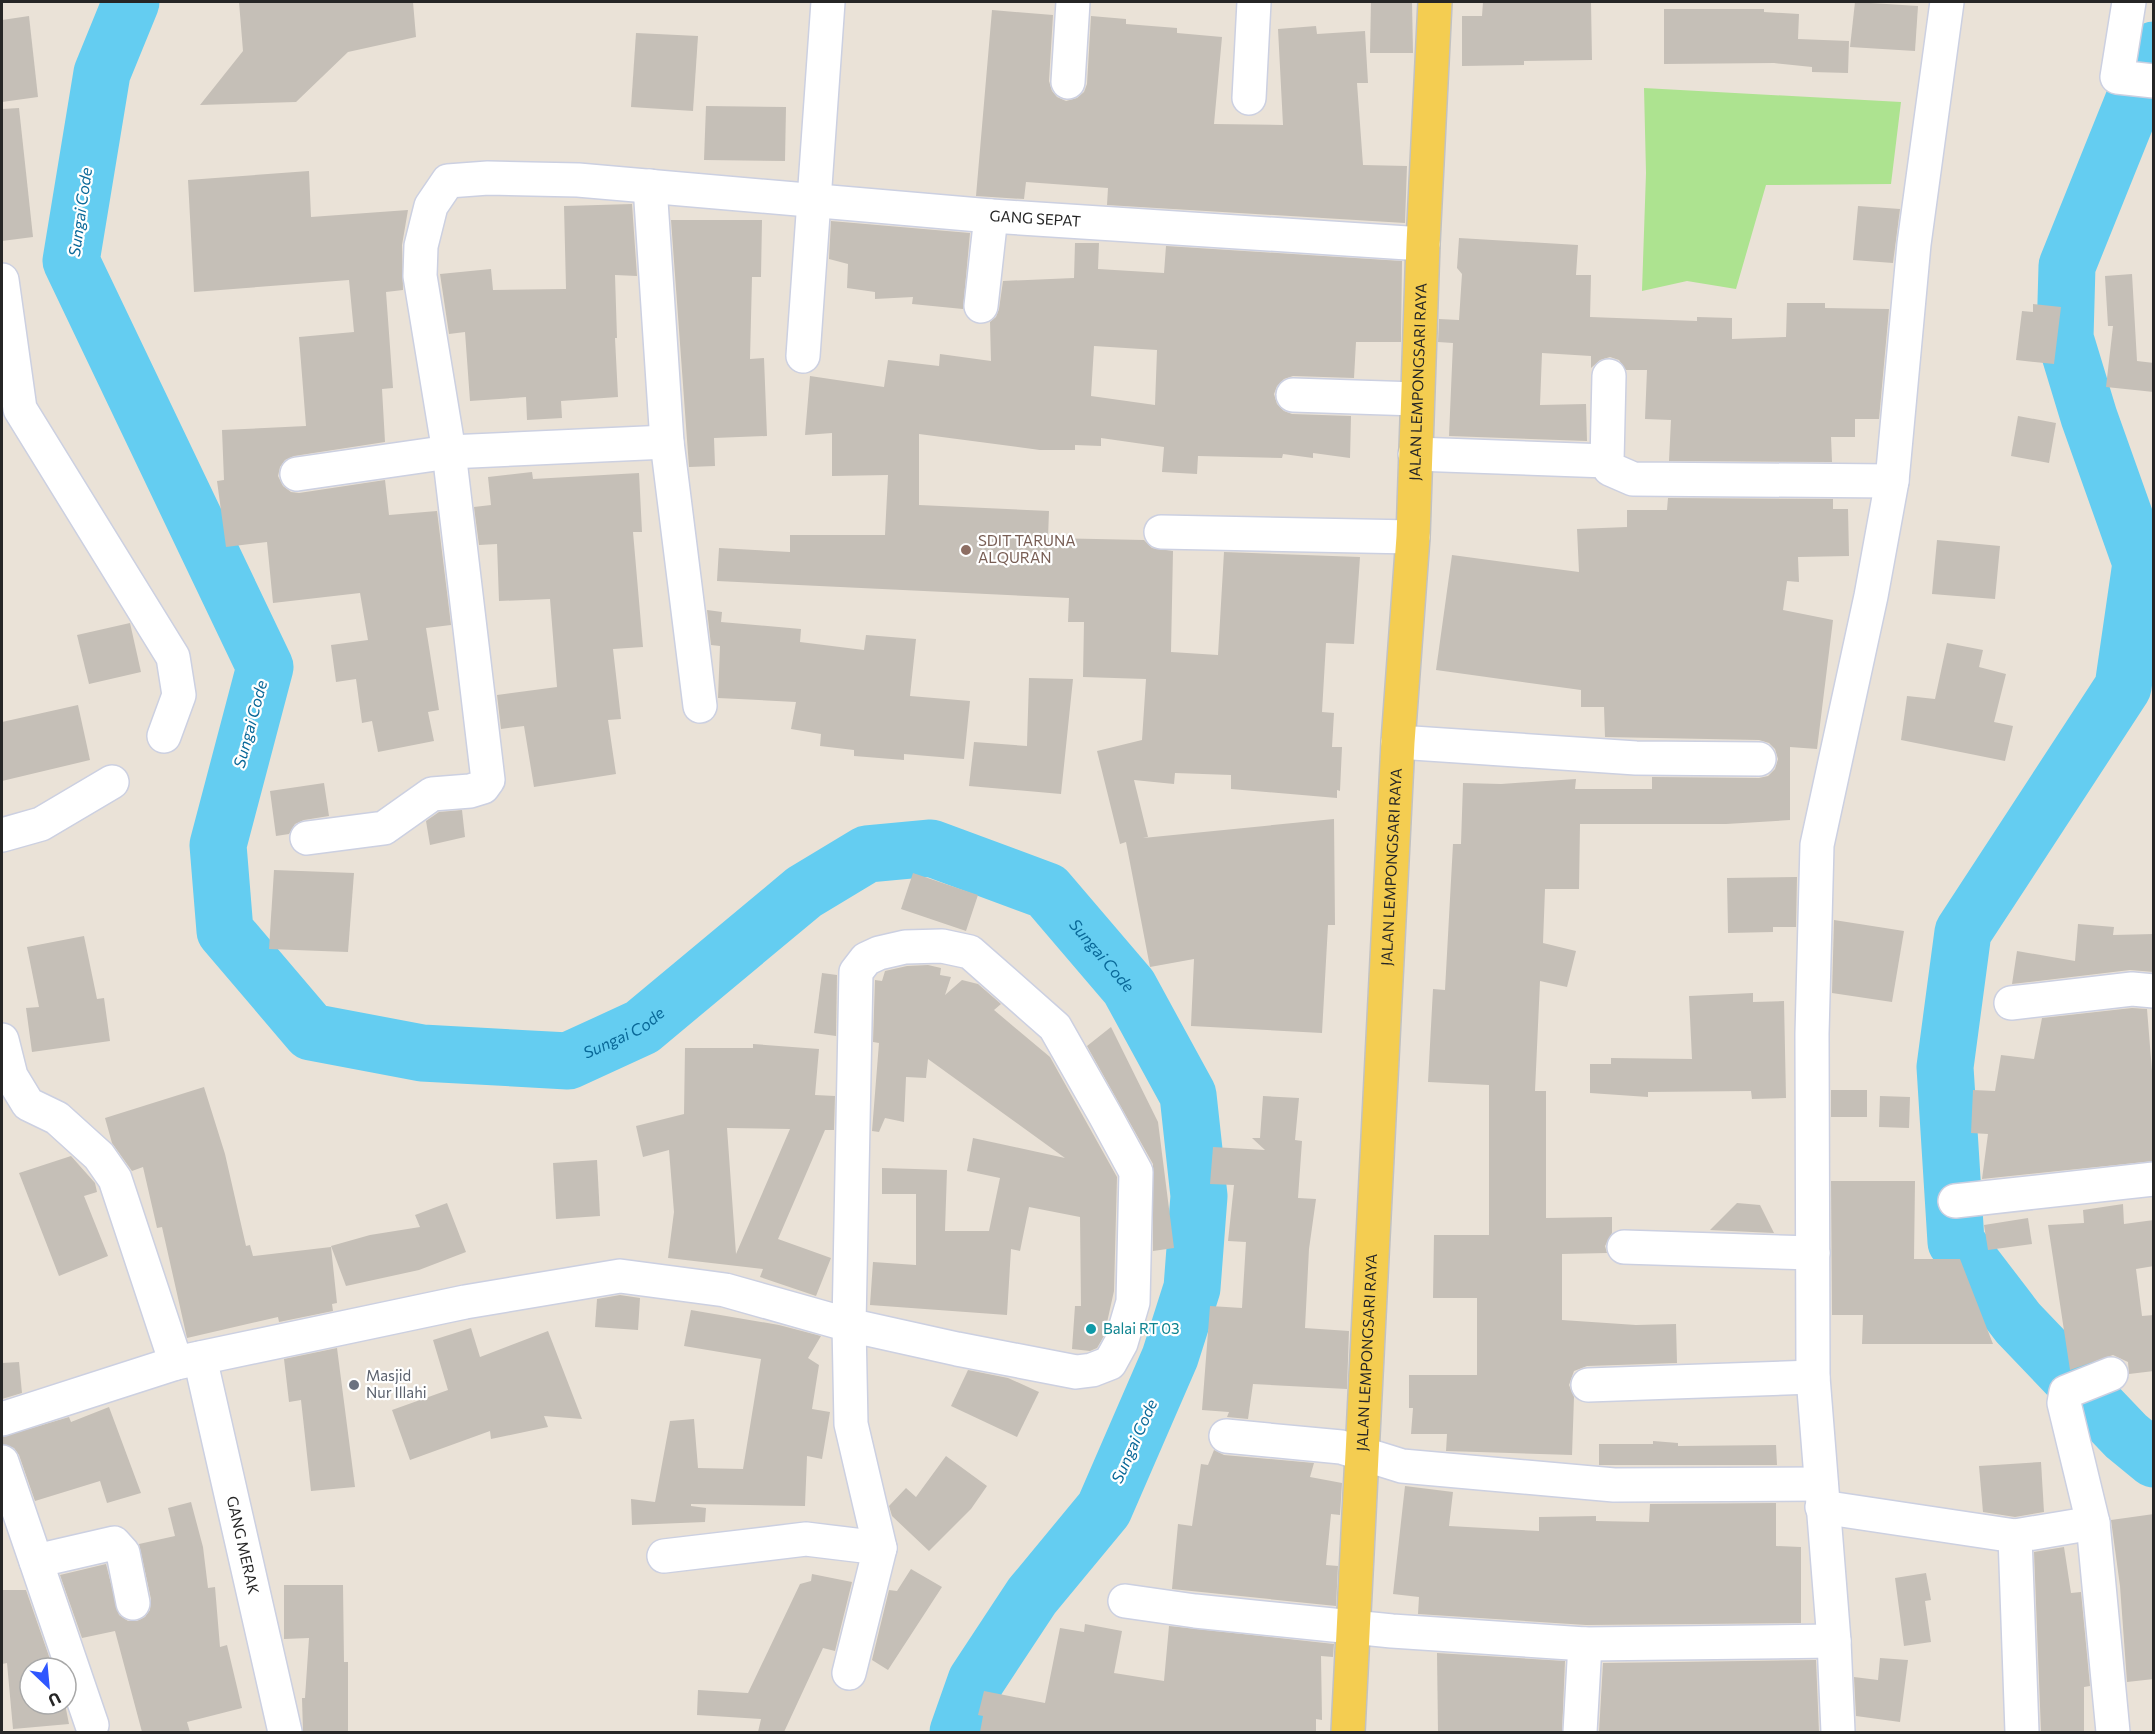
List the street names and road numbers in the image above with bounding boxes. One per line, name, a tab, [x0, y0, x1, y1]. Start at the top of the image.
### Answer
street label: GANG SEPAT	[989, 206, 1082, 230]
street label: JALAN LEMPONGSARI RAYA	[1405, 283, 1430, 481]
street label: JALAN LEMPONGSARI RAYA	[1377, 768, 1405, 966]
street label: JALAN LEMPONGSARI RAYA	[1352, 1253, 1380, 1452]
street label: GANG MERAK	[224, 1494, 263, 1596]

